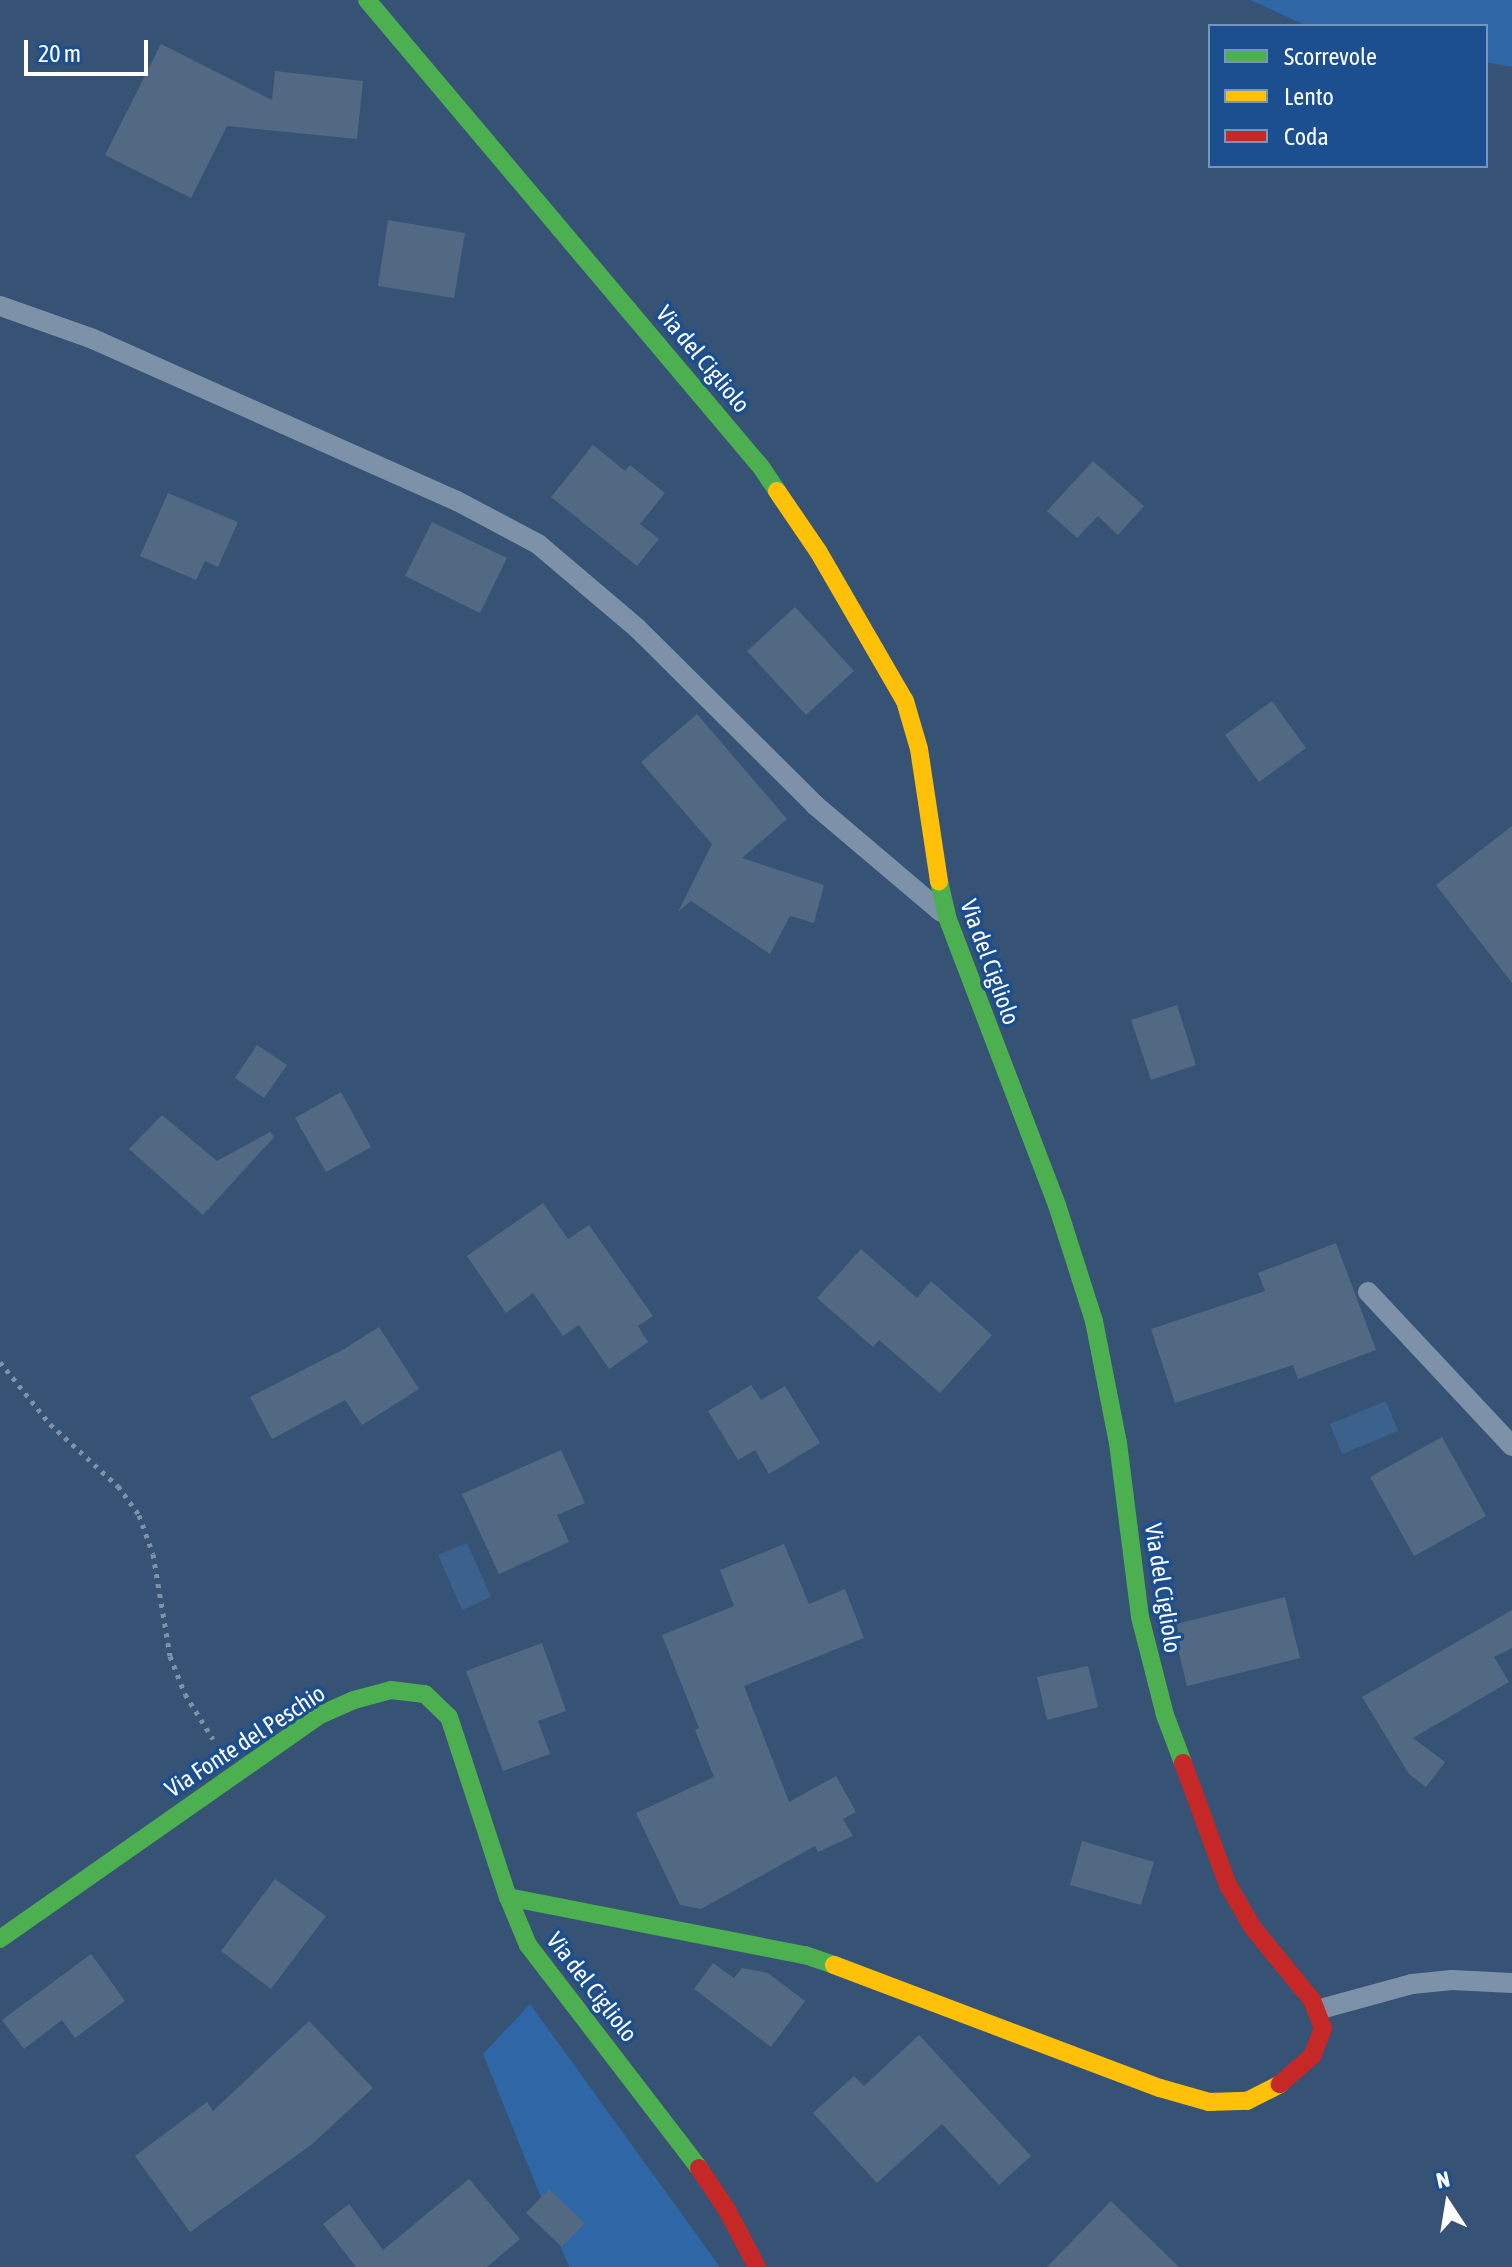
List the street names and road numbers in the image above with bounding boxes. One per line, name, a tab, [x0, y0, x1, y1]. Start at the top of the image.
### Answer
street label: Via del Cigliolo	[650, 300, 756, 418]
street label: Via del Cigliolo	[954, 896, 1026, 1028]
street label: Via del Cigliolo	[1139, 1521, 1187, 1655]
street label: Via Fonte del Peschio	[160, 1679, 330, 1803]
street label: Via del Cigliolo	[540, 1927, 644, 2047]

